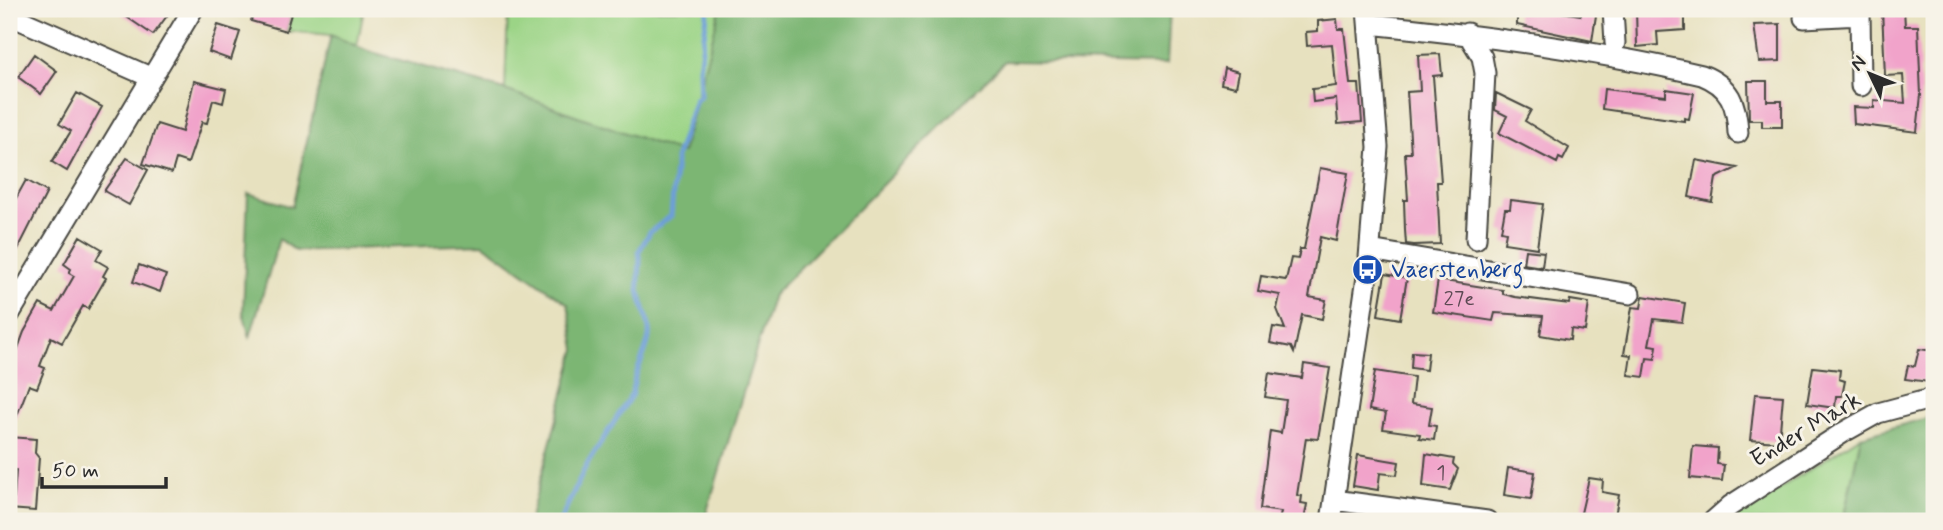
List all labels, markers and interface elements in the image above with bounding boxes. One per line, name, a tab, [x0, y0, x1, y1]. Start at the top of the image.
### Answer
north arrow	[1834, 38, 1904, 108]
text: N	[1845, 50, 1872, 77]
bus stop icon: Vaerstenberg	[1351, 253, 1385, 287]
place label: Vaerstenberg	[1391, 255, 1524, 289]
house number: 27e	[1443, 285, 1475, 313]
street label: Ender Mark	[1745, 385, 1867, 475]
scale bar	[42, 446, 166, 490]
text: 50 m	[52, 457, 99, 485]
house number: 1	[1436, 459, 1446, 487]

